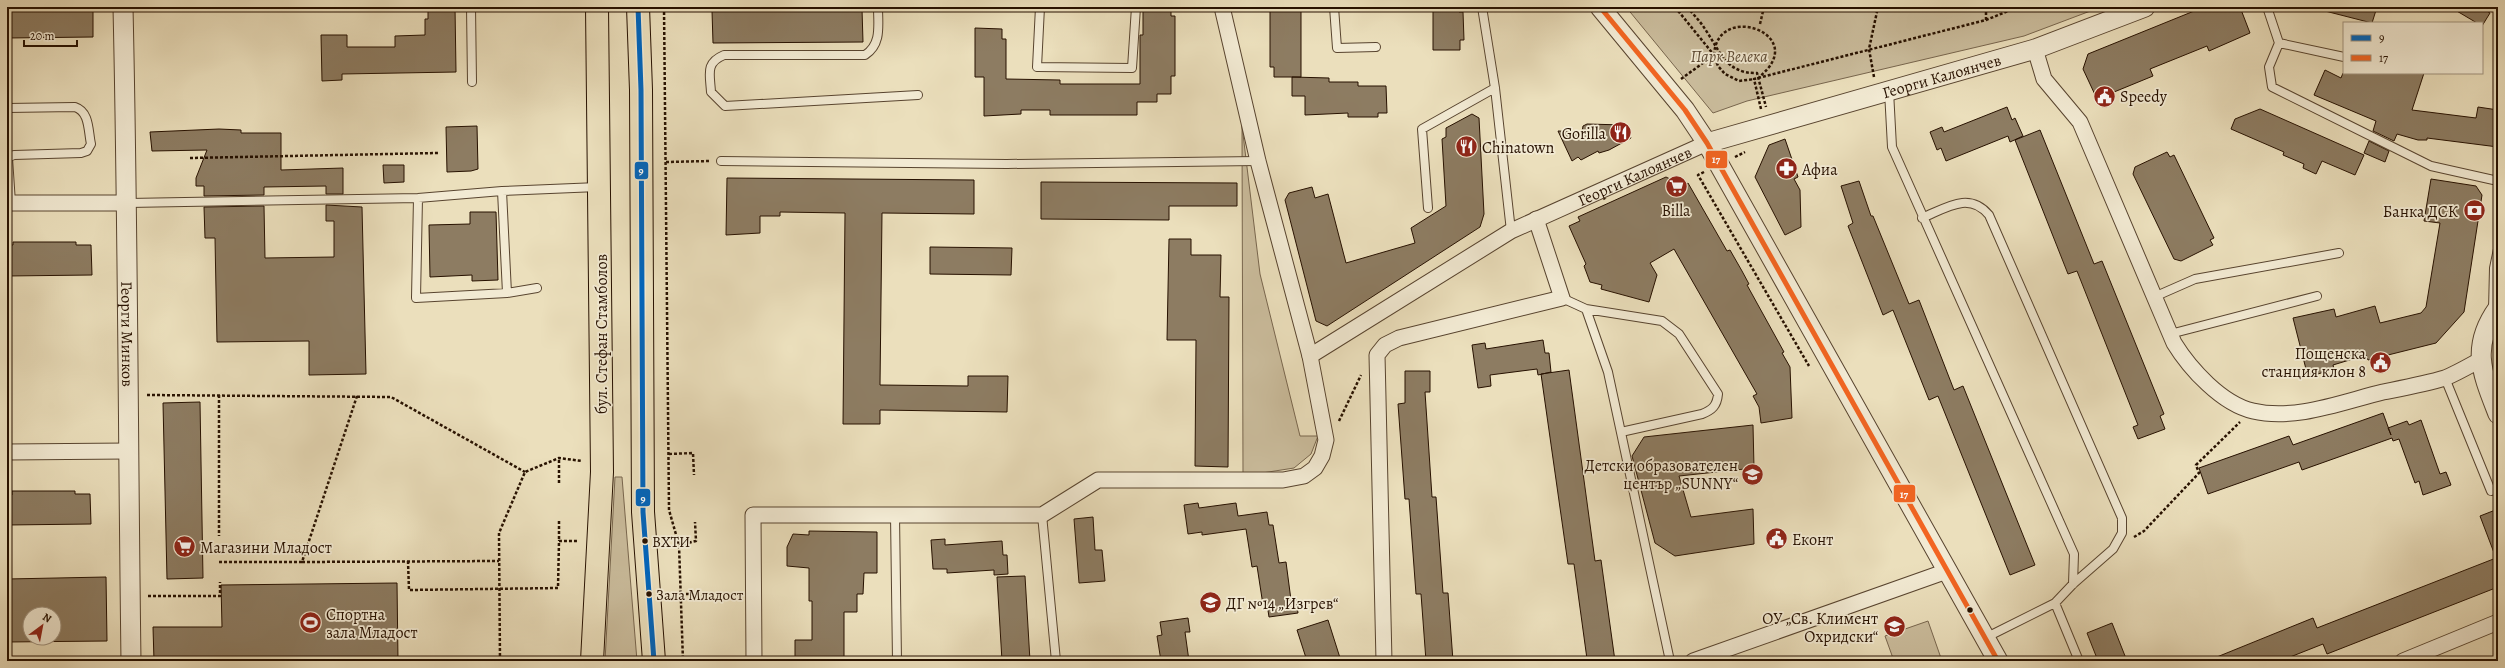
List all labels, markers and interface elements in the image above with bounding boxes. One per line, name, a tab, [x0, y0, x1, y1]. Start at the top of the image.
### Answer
scale bar	[24, 22, 77, 48]
legend	[2343, 22, 2483, 74]
text: 20 m	[30, 28, 54, 44]
text: 9	[2379, 30, 2384, 46]
park label: Парк Велека	[1690, 46, 1768, 68]
street label: Георги Калоянчев	[1880, 49, 2004, 104]
text: 17	[2379, 50, 2389, 66]
public building icon: Speedy	[2091, 83, 2117, 109]
place label: Speedy	[2120, 86, 2168, 108]
restaurant icon: Gorilla	[1608, 120, 1634, 146]
place label: Gorilla	[1562, 123, 1607, 145]
restaurant icon: Chinatown	[1453, 134, 1479, 160]
place label: Chinatown	[1482, 137, 1555, 159]
street label: Георги Калоянчев	[1574, 141, 1695, 212]
line badge: 17	[1705, 150, 1728, 169]
text: 17	[1712, 152, 1721, 167]
pharmacy icon: Афиа	[1773, 156, 1799, 182]
place label: Афиа	[1801, 159, 1838, 181]
line badge: 9	[634, 161, 649, 180]
text: 9	[638, 163, 644, 178]
supermarket icon: Billa	[1663, 174, 1689, 200]
bank icon: Банка ДСК	[2461, 198, 2487, 224]
place label: Billa	[1661, 200, 1691, 222]
place label: Банка ДСК	[2383, 201, 2459, 223]
street label: бул. Стефан Стамболов	[591, 254, 613, 414]
street label: Георги Минков	[115, 281, 138, 387]
place label: Пощенска станция клон 8	[2262, 343, 2367, 383]
public building icon: Пощенска станция клон 8	[2368, 349, 2394, 375]
place label: Детски образователен център „SUNNY“	[1584, 455, 1738, 495]
school or university icon: Детски образователен център „SUNNY“	[1740, 461, 1766, 487]
line badge: 17	[1893, 484, 1916, 503]
text: 17	[1900, 487, 1909, 502]
line badge: 9	[635, 488, 651, 507]
text: 9	[640, 491, 646, 506]
public building icon: Еконт	[1763, 526, 1789, 552]
place label: Еконт	[1792, 529, 1833, 551]
place label: ВХТИ	[652, 532, 690, 552]
supermarket icon: Магазини Mладост	[172, 534, 198, 560]
marker: ВХТИ	[640, 536, 650, 546]
place label: Магазини Mладост	[200, 537, 332, 559]
place label: Зала Младост	[656, 585, 744, 605]
marker: Зала Младост	[644, 589, 654, 599]
school or university icon: ДГ №14 „Изгрев“	[1197, 590, 1223, 616]
place label: ДГ №14 „Изгрев“	[1226, 593, 1338, 615]
place label: Спортна зала Младост	[326, 604, 418, 644]
unlabelled marker	[1965, 605, 1975, 615]
north arrow	[22, 606, 62, 646]
place label: ОУ „Св. Климент Охридски“	[1762, 608, 1878, 648]
text: N	[40, 609, 54, 626]
sports icon: Спортна зала Младост	[297, 610, 323, 636]
school or university icon: ОУ „Св. Климент Охридски“	[1881, 614, 1907, 640]

